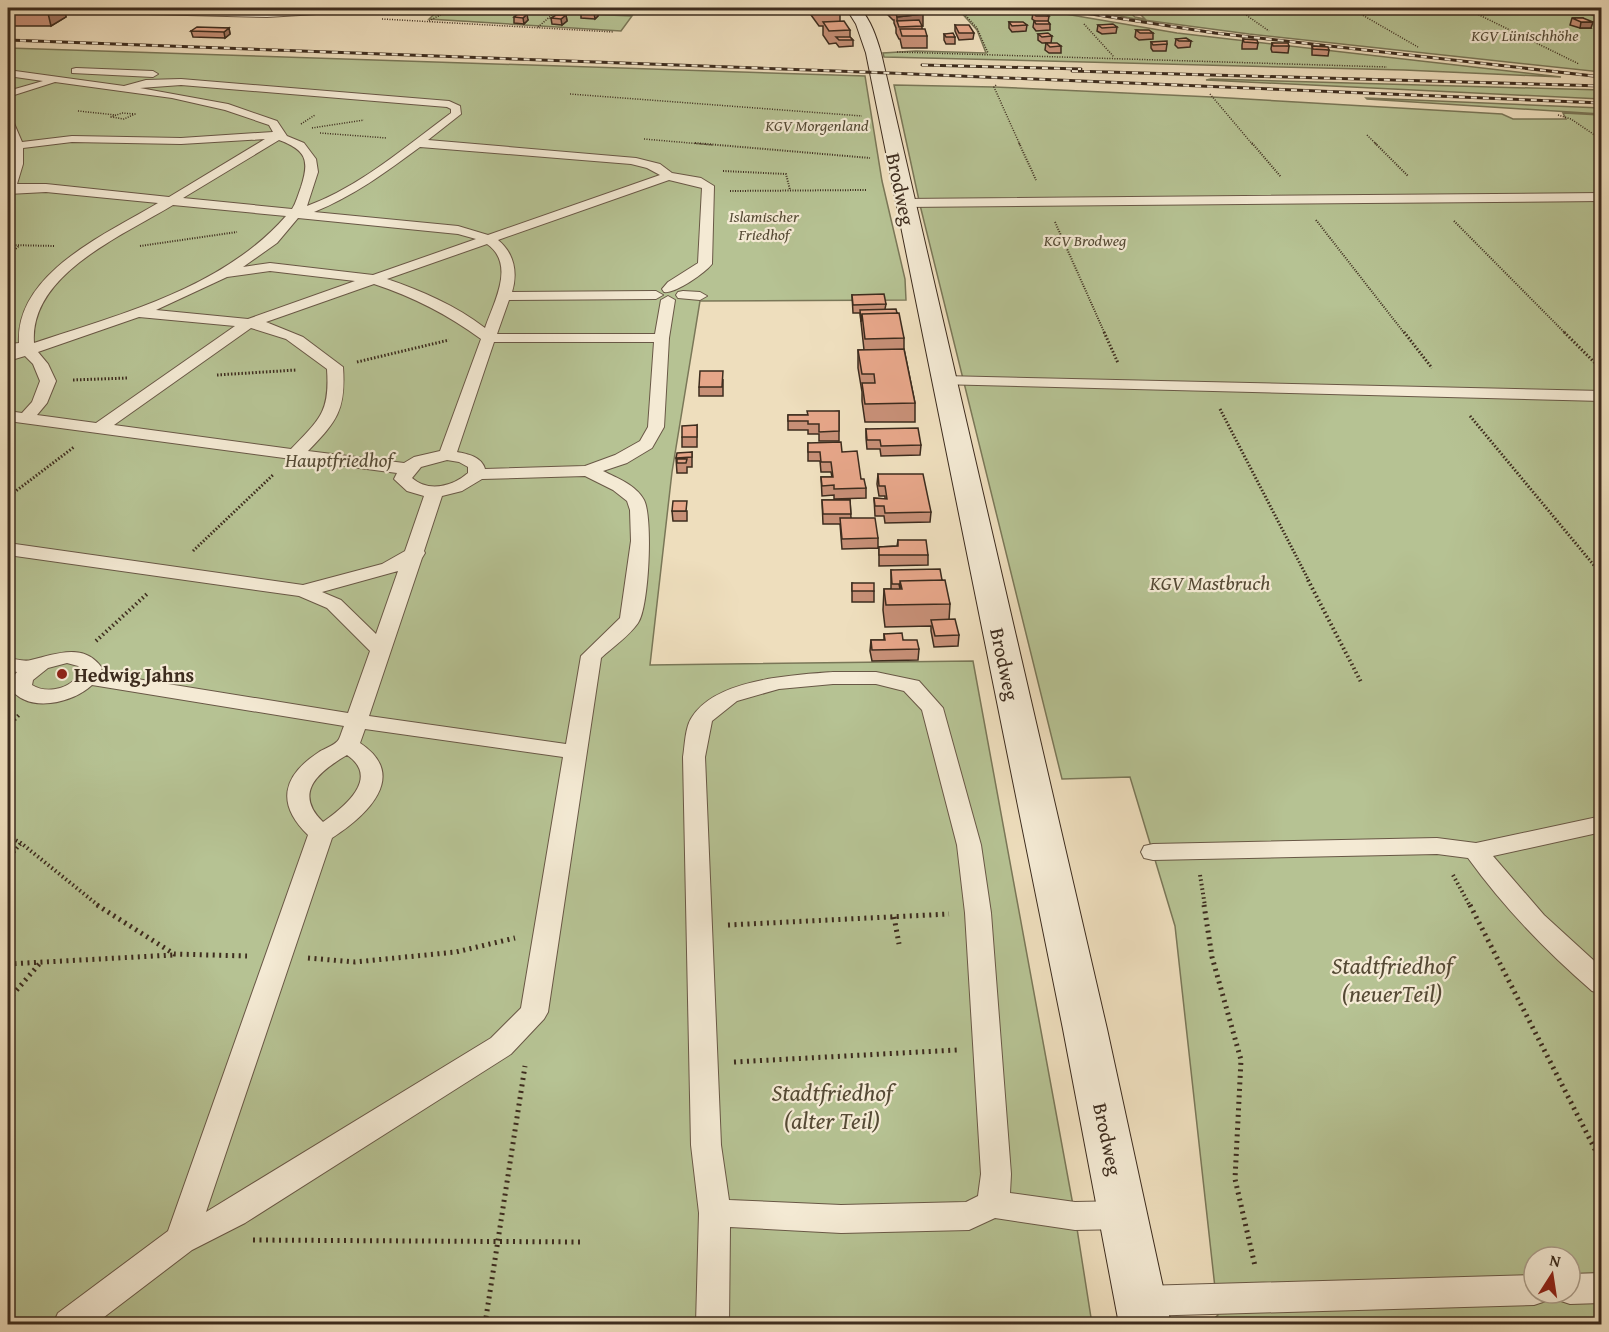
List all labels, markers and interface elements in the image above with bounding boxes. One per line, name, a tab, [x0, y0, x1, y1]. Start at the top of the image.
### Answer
park label: KGV Lünischhöhe	[1470, 23, 1579, 47]
park label: KGV Morgenland	[764, 113, 869, 137]
street label: Brodweg	[879, 150, 923, 228]
park label: Islamischer Friedhof	[729, 204, 800, 246]
park label: KGV Brodweg	[1043, 228, 1127, 252]
park label: Hauptfriedhof	[284, 445, 397, 474]
park label: KGV Mastbruch	[1149, 568, 1270, 597]
street label: Brodweg	[983, 625, 1027, 703]
place label: Hedwig Jahns	[74, 660, 194, 689]
marker: Hedwig Jahns	[55, 667, 69, 681]
park label: Stadtfriedhof (neuerTeil)	[1331, 948, 1458, 1011]
park label: Stadtfriedhof (alter Teil)	[771, 1075, 898, 1138]
street label: Brodweg	[1086, 1100, 1130, 1178]
north arrow	[1522, 1245, 1582, 1305]
text: N	[1547, 1247, 1563, 1273]

